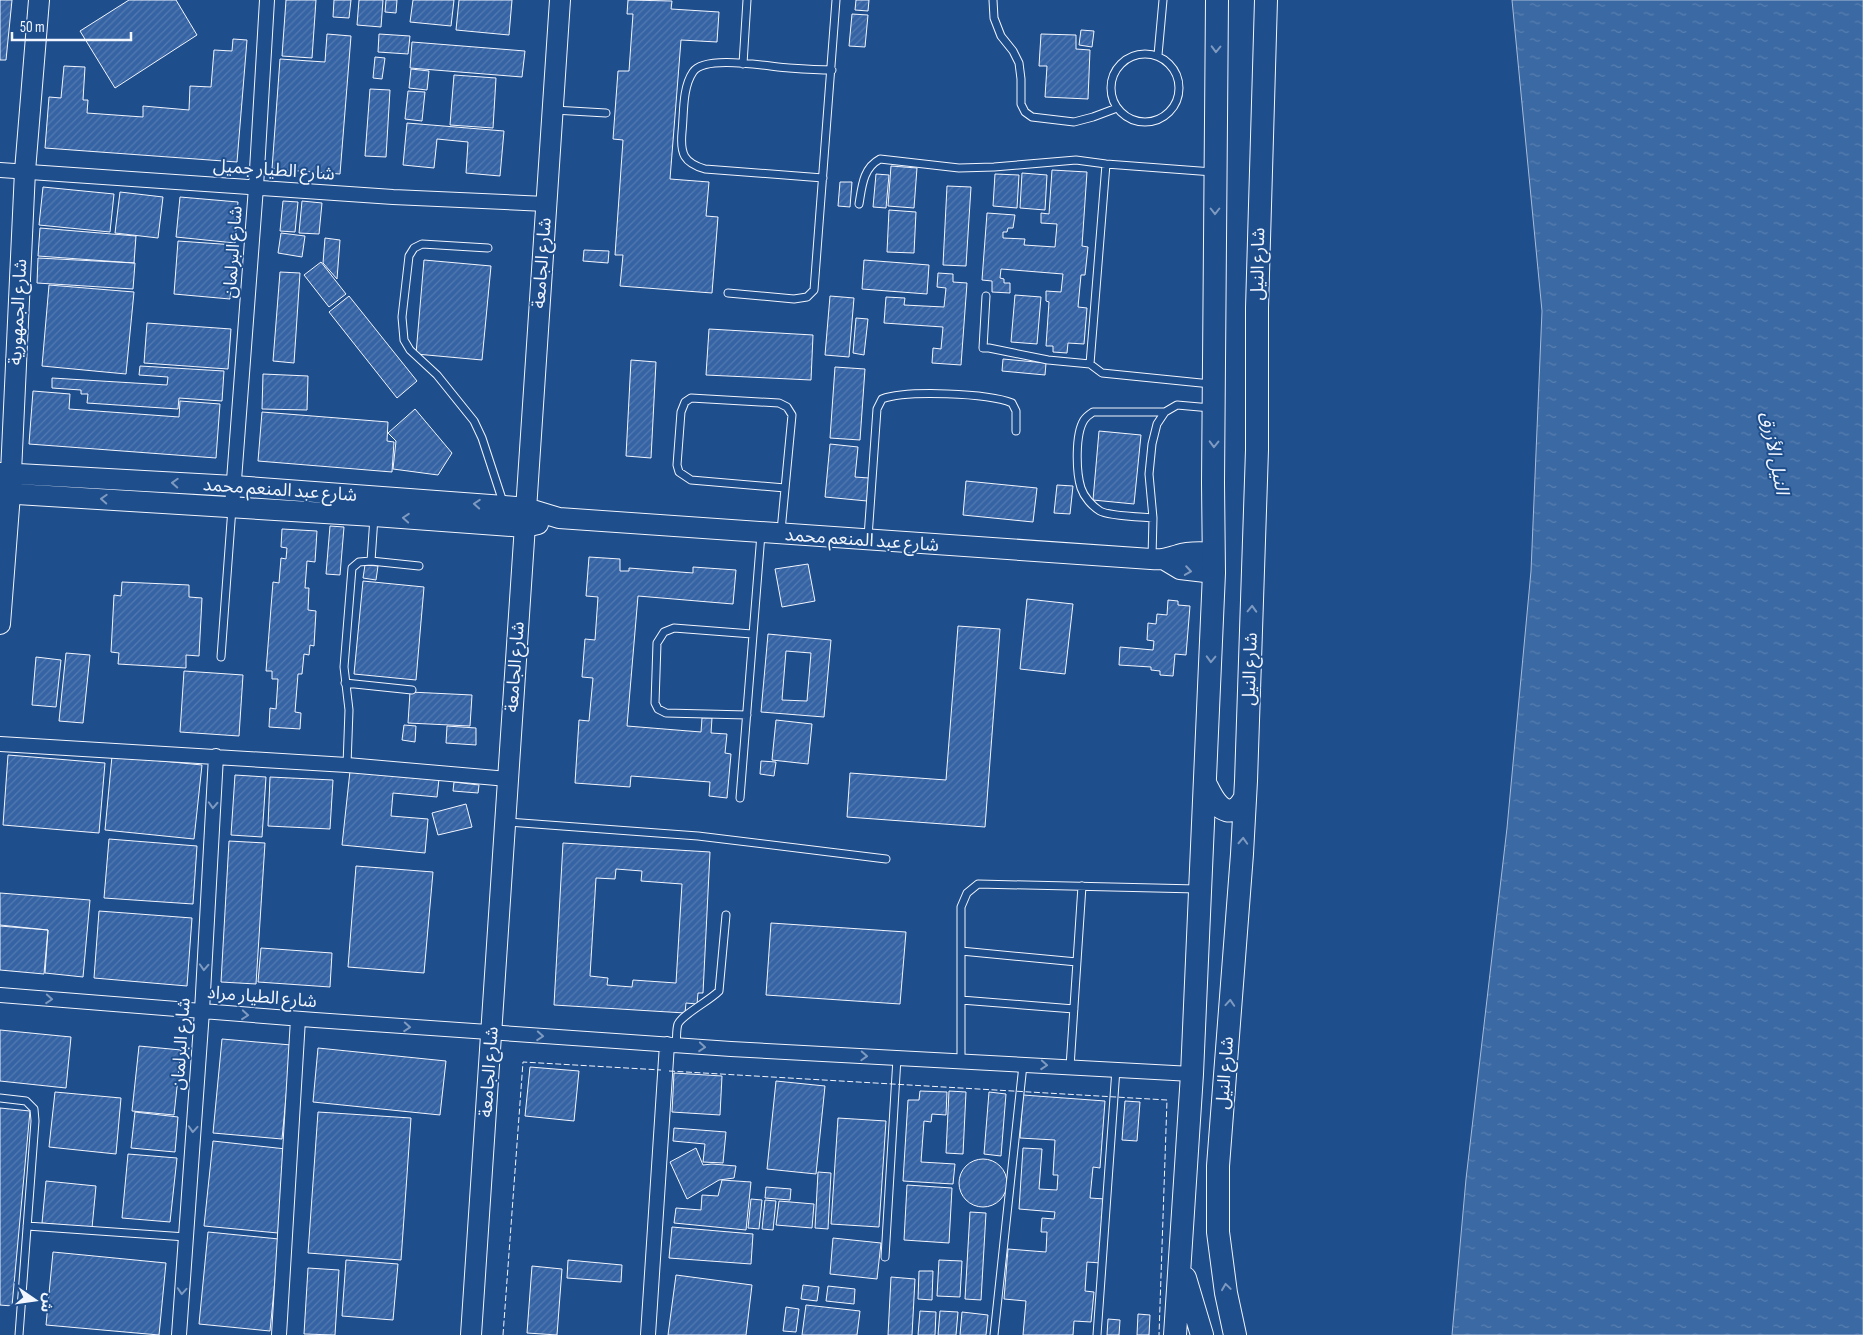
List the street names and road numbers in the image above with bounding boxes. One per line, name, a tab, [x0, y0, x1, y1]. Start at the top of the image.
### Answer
street label: شارع الطيار جميل	[212, 155, 336, 188]
street label: شارع البرلمان	[219, 205, 250, 299]
street label: شارع الجامعة	[528, 217, 559, 309]
street label: شارع النيل	[1247, 227, 1272, 301]
street label: شارع الجمهورية	[5, 258, 34, 366]
street label: شارع عبد المنعم محمد	[202, 474, 358, 509]
street label: شارع عبد المنعم محمد	[784, 524, 940, 559]
street label: شارع الجامعة	[501, 621, 532, 713]
street label: شارع النيل	[1238, 632, 1265, 706]
street label: شارع الطيار مراد	[206, 982, 318, 1015]
street label: شارع البرلمان	[167, 997, 198, 1091]
street label: شارع الجامعة	[475, 1026, 506, 1118]
street label: شارع النيل	[1212, 1036, 1241, 1110]

